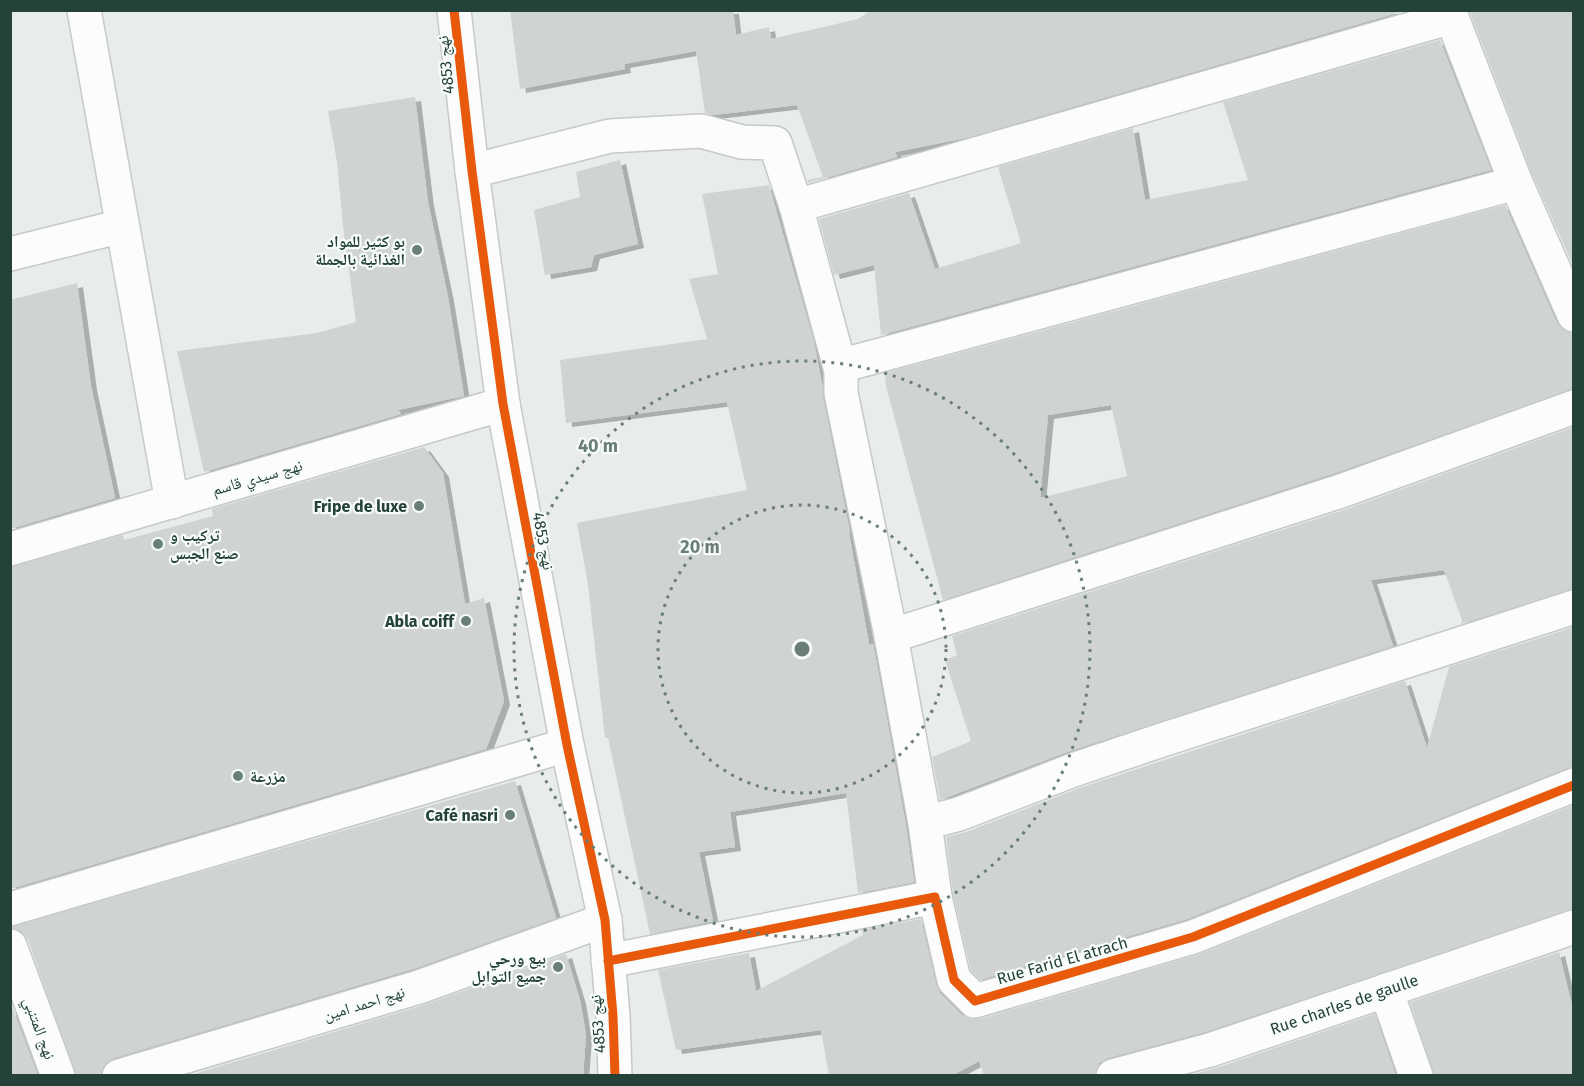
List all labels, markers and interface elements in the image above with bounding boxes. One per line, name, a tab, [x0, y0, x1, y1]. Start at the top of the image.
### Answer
street label: نهج 4853	[433, 35, 459, 95]
place label: بو كثير للمواد الغذائية بالجملة	[315, 232, 405, 269]
marker: بو كثير للمواد الغذائية بالجملة	[410, 243, 424, 257]
text: 40 m	[578, 435, 618, 457]
street label: نهج سيدي قاسم	[210, 456, 305, 502]
place label: Fripe de luxe	[314, 497, 407, 516]
marker: Fripe de luxe	[412, 499, 426, 513]
street label: نهج 4853	[528, 511, 558, 572]
place label: تركيب و صنع الجبس	[170, 526, 239, 564]
text: 20 m	[680, 536, 720, 558]
marker: تركيب و صنع الجبس	[151, 537, 165, 551]
place label: Abla coiff	[384, 612, 455, 631]
marker: Abla coiff	[459, 614, 473, 628]
centre of rings	[792, 639, 812, 659]
place label: مزرعة	[250, 767, 286, 786]
marker: مزرعة	[231, 769, 245, 783]
place label: Café nasri	[426, 806, 498, 825]
marker: Café nasri	[503, 808, 517, 822]
street label: Rue Farid El atrach	[995, 933, 1130, 988]
place label: بيع ورحي جميع التوابل	[471, 949, 546, 987]
marker: بيع ورحي جميع التوابل	[551, 960, 565, 974]
street label: Rue charles de gaulle	[1268, 970, 1421, 1039]
street label: نهج احمد امين	[321, 982, 407, 1026]
street label: نهج المتنبي	[17, 994, 60, 1063]
street label: نهج 4853	[585, 994, 611, 1054]

